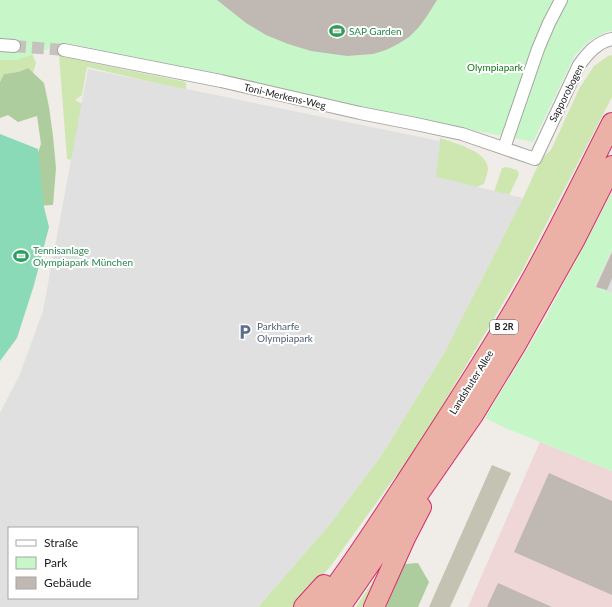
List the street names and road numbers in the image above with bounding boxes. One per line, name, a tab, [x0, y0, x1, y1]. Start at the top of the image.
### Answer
street label: Sapporobogen	[546, 62, 586, 124]
street label: Toni-Merkens-Weg	[243, 81, 327, 111]
road number: B 2R	[490, 320, 518, 334]
street label: Landshuter Allee	[446, 348, 496, 416]

